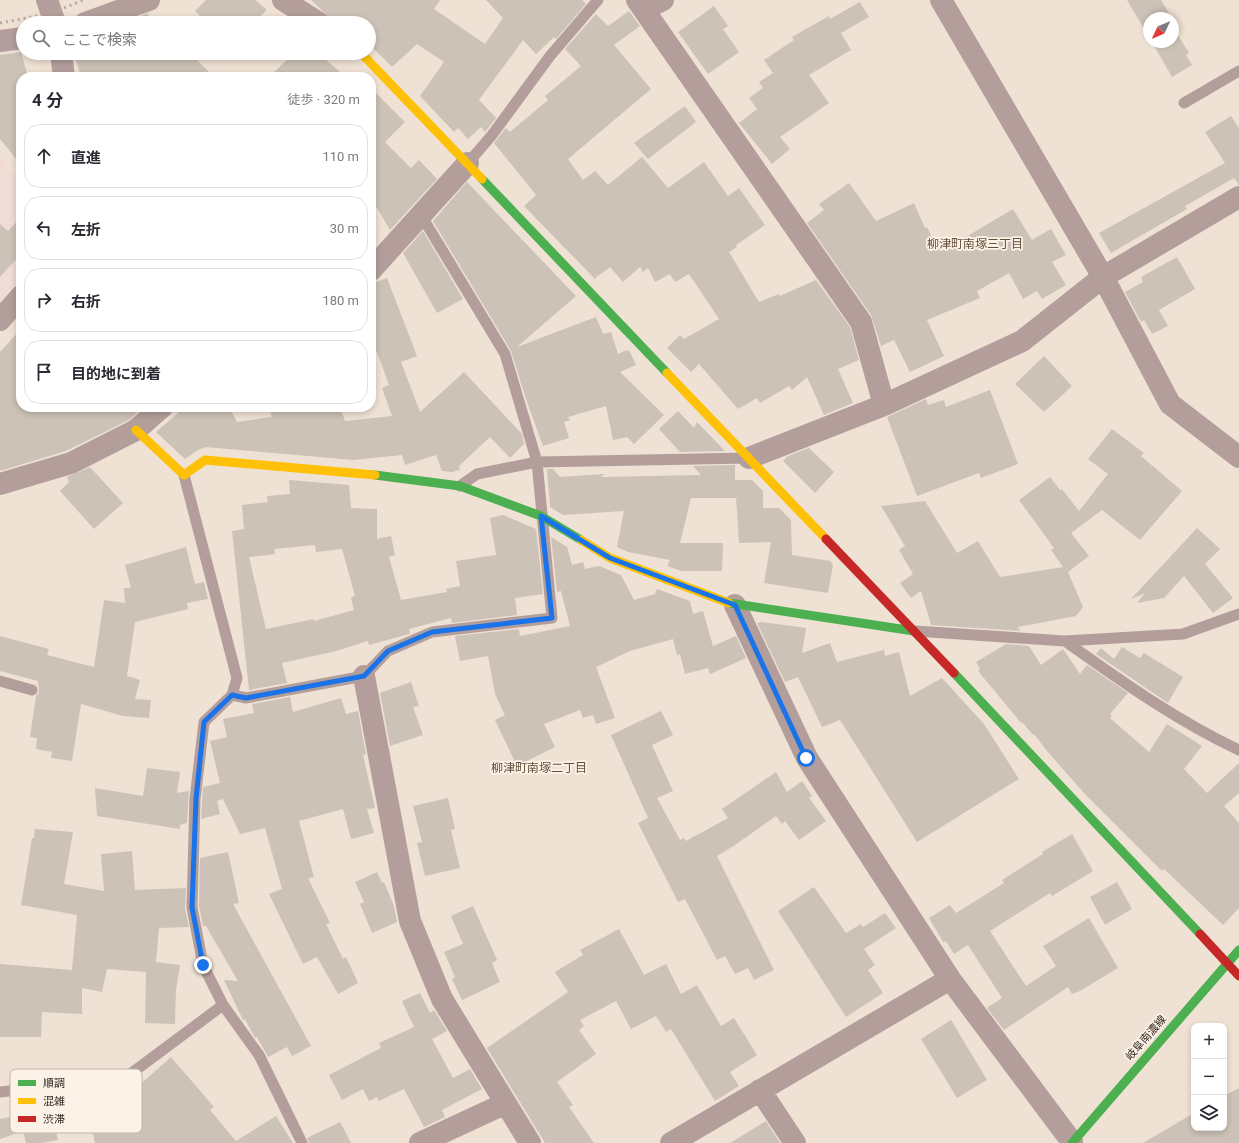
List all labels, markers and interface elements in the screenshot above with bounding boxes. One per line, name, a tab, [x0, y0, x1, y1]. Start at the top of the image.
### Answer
north arrow	[1143, 12, 1179, 48]
search box	[16, 16, 376, 60]
icon: search	[30, 27, 52, 49]
text: ここで検索	[62, 31, 137, 49]
text: 4 分	[32, 90, 63, 110]
text: 徒歩 · 320 m	[288, 92, 360, 107]
icon: ahead	[33, 145, 55, 167]
text: 直進	[71, 149, 101, 167]
text: 110 m	[322, 149, 359, 164]
icon: left	[33, 217, 55, 239]
text: 左折	[71, 221, 101, 239]
text: 30 m	[330, 221, 359, 236]
district label: 柳津町南塚三丁目	[927, 237, 1023, 251]
icon: right	[33, 289, 55, 311]
text: 右折	[71, 293, 101, 311]
text: 180 m	[322, 293, 359, 308]
icon: arrive	[33, 361, 55, 383]
text: 目的地に到着	[71, 365, 161, 383]
route start	[797, 749, 815, 767]
district label: 柳津町南塚二丁目	[491, 761, 587, 775]
route end	[194, 956, 212, 974]
street label: 岐阜南濃線	[1123, 1013, 1169, 1063]
map controls	[1191, 1023, 1227, 1131]
button: +	[1191, 1023, 1227, 1059]
button: −	[1191, 1059, 1227, 1095]
legend	[10, 1069, 142, 1133]
text: 順調	[43, 1077, 65, 1090]
text: 混雑	[43, 1095, 65, 1108]
button: layers	[1191, 1095, 1227, 1131]
text: 渋滞	[43, 1113, 65, 1126]

